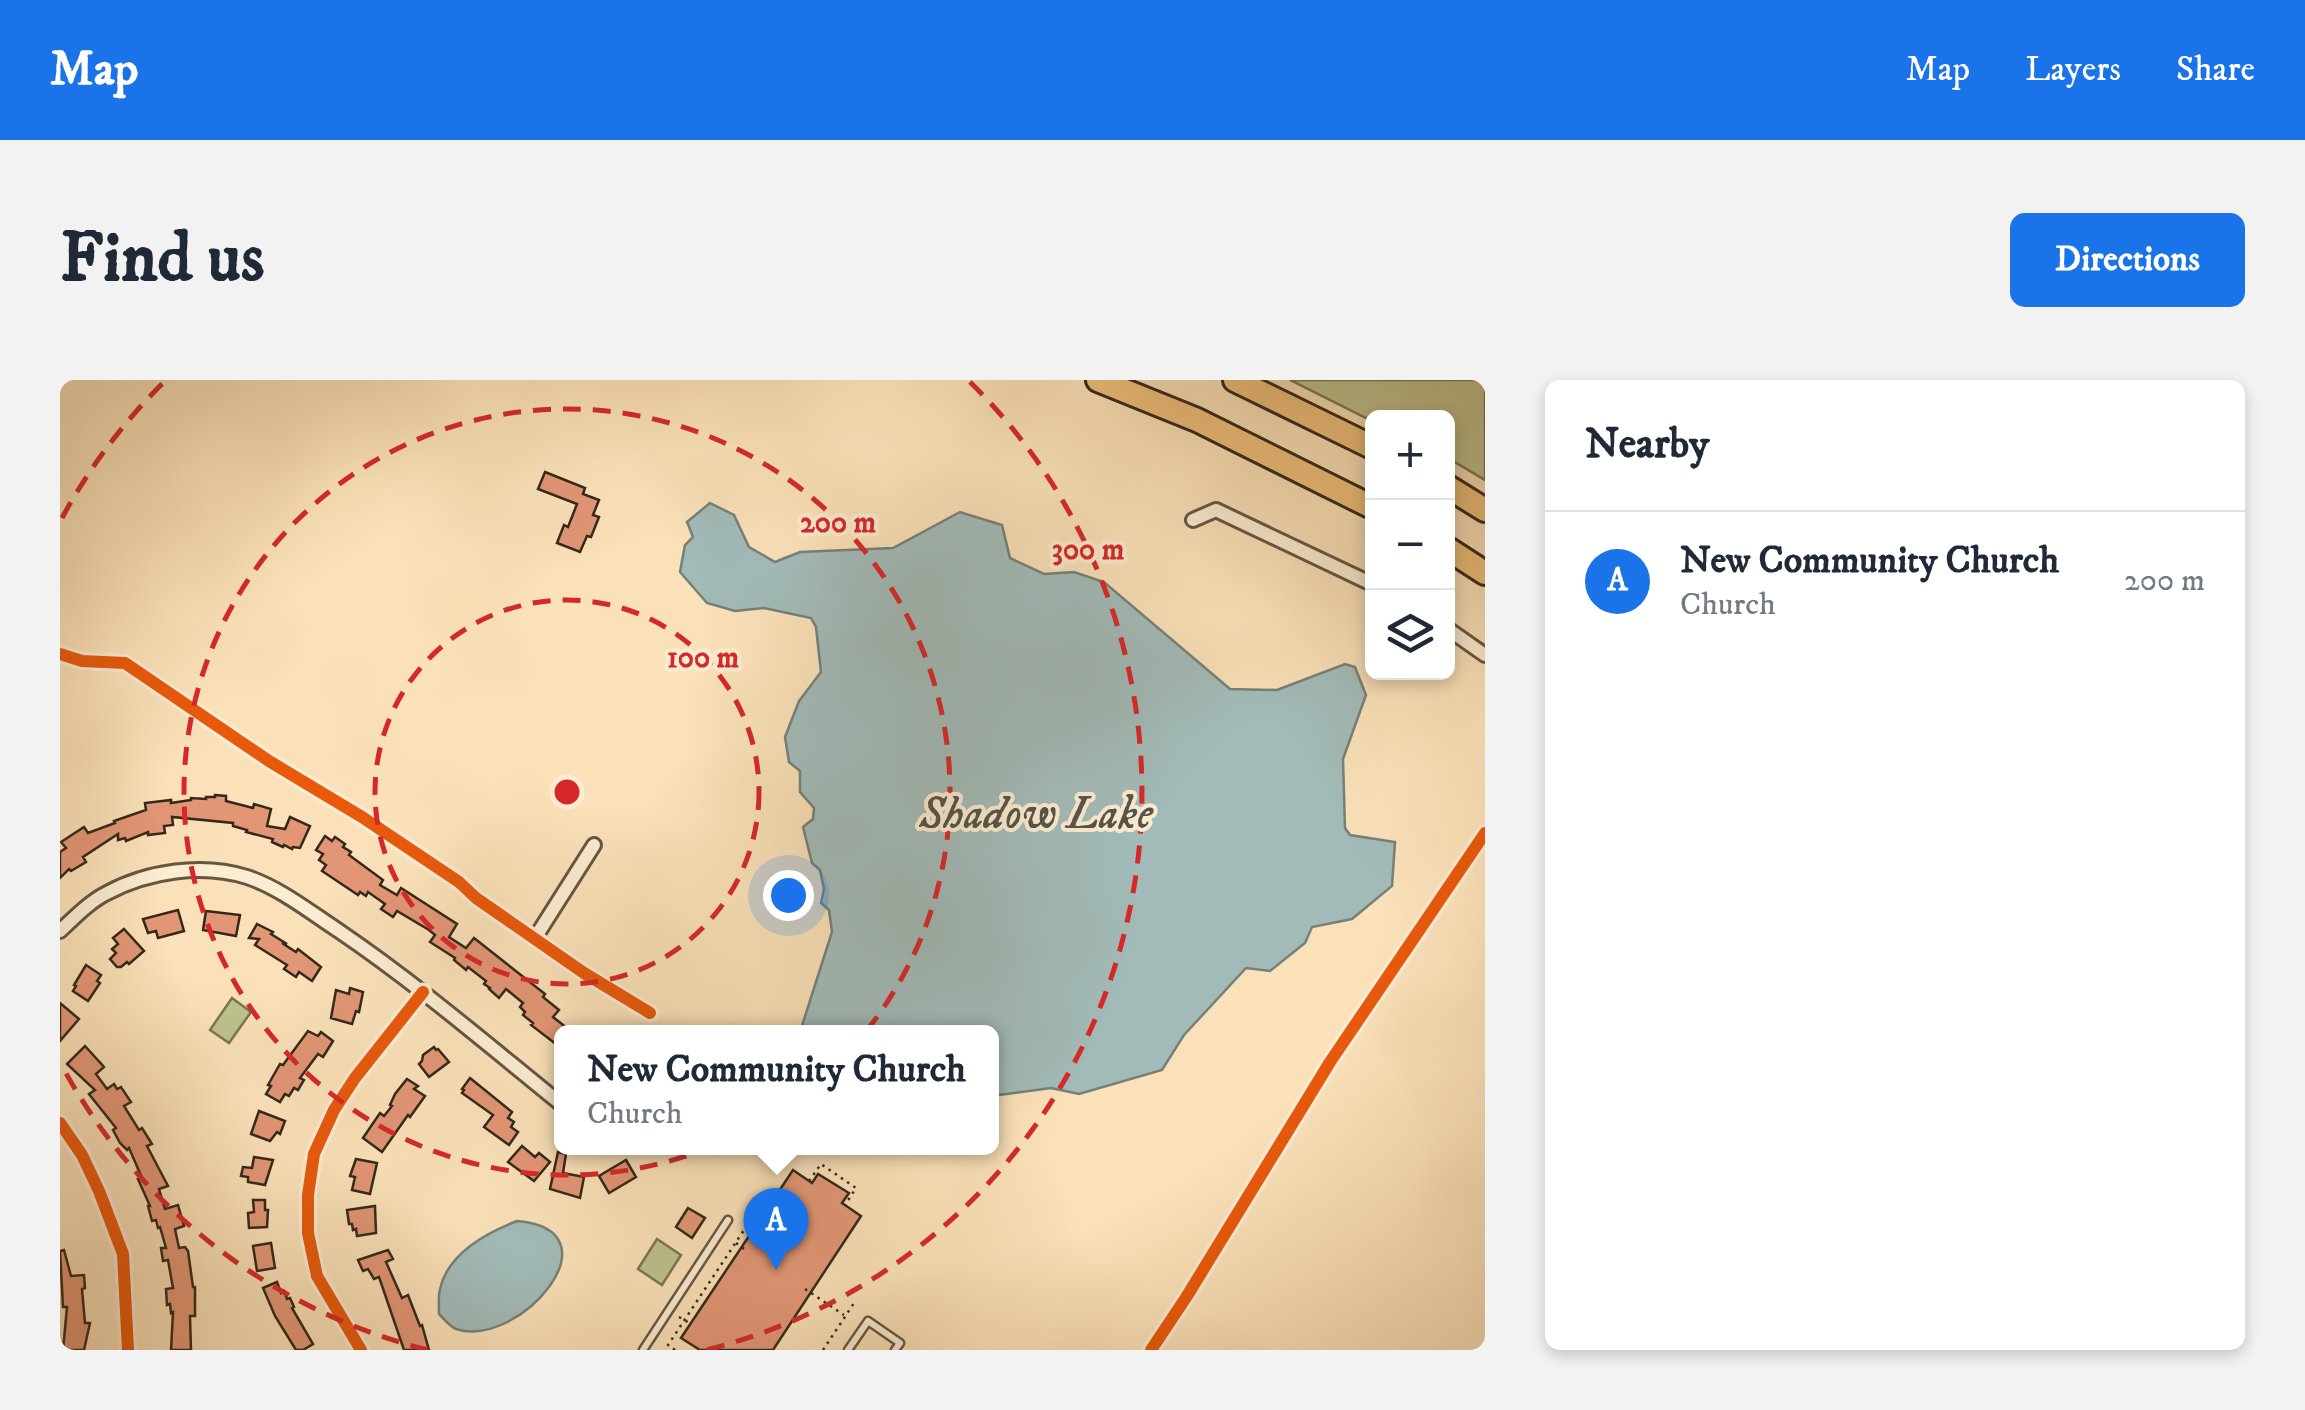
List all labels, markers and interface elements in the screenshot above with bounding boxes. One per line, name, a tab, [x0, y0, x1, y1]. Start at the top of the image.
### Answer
text: Map	[50, 40, 138, 100]
text: Map	[1906, 48, 1970, 92]
text: Layers	[2025, 48, 2121, 92]
text: Share	[2176, 48, 2255, 92]
button: Directions	[2010, 213, 2245, 307]
text: Find us	[60, 216, 264, 304]
map controls	[1365, 410, 1455, 680]
button: +	[1365, 410, 1455, 500]
text: Nearby	[1585, 419, 1709, 471]
button: −	[1365, 500, 1455, 590]
text: 200 m	[800, 505, 876, 542]
text: 300 m	[1052, 532, 1125, 569]
text: New Community Church	[1680, 537, 2059, 585]
text: A	[1607, 561, 1628, 601]
text: 200 m	[2124, 561, 2205, 601]
text: Church	[1680, 585, 1776, 625]
button: layers	[1365, 590, 1455, 680]
text: 100 m	[667, 640, 740, 677]
centre of rings	[549, 774, 585, 810]
water label: Shadow Lake	[918, 787, 1154, 843]
your location	[763, 870, 814, 921]
popup	[554, 1025, 999, 1155]
text: New Community Church	[587, 1046, 966, 1094]
text: Church	[587, 1094, 683, 1134]
pin: A	[744, 1188, 808, 1270]

